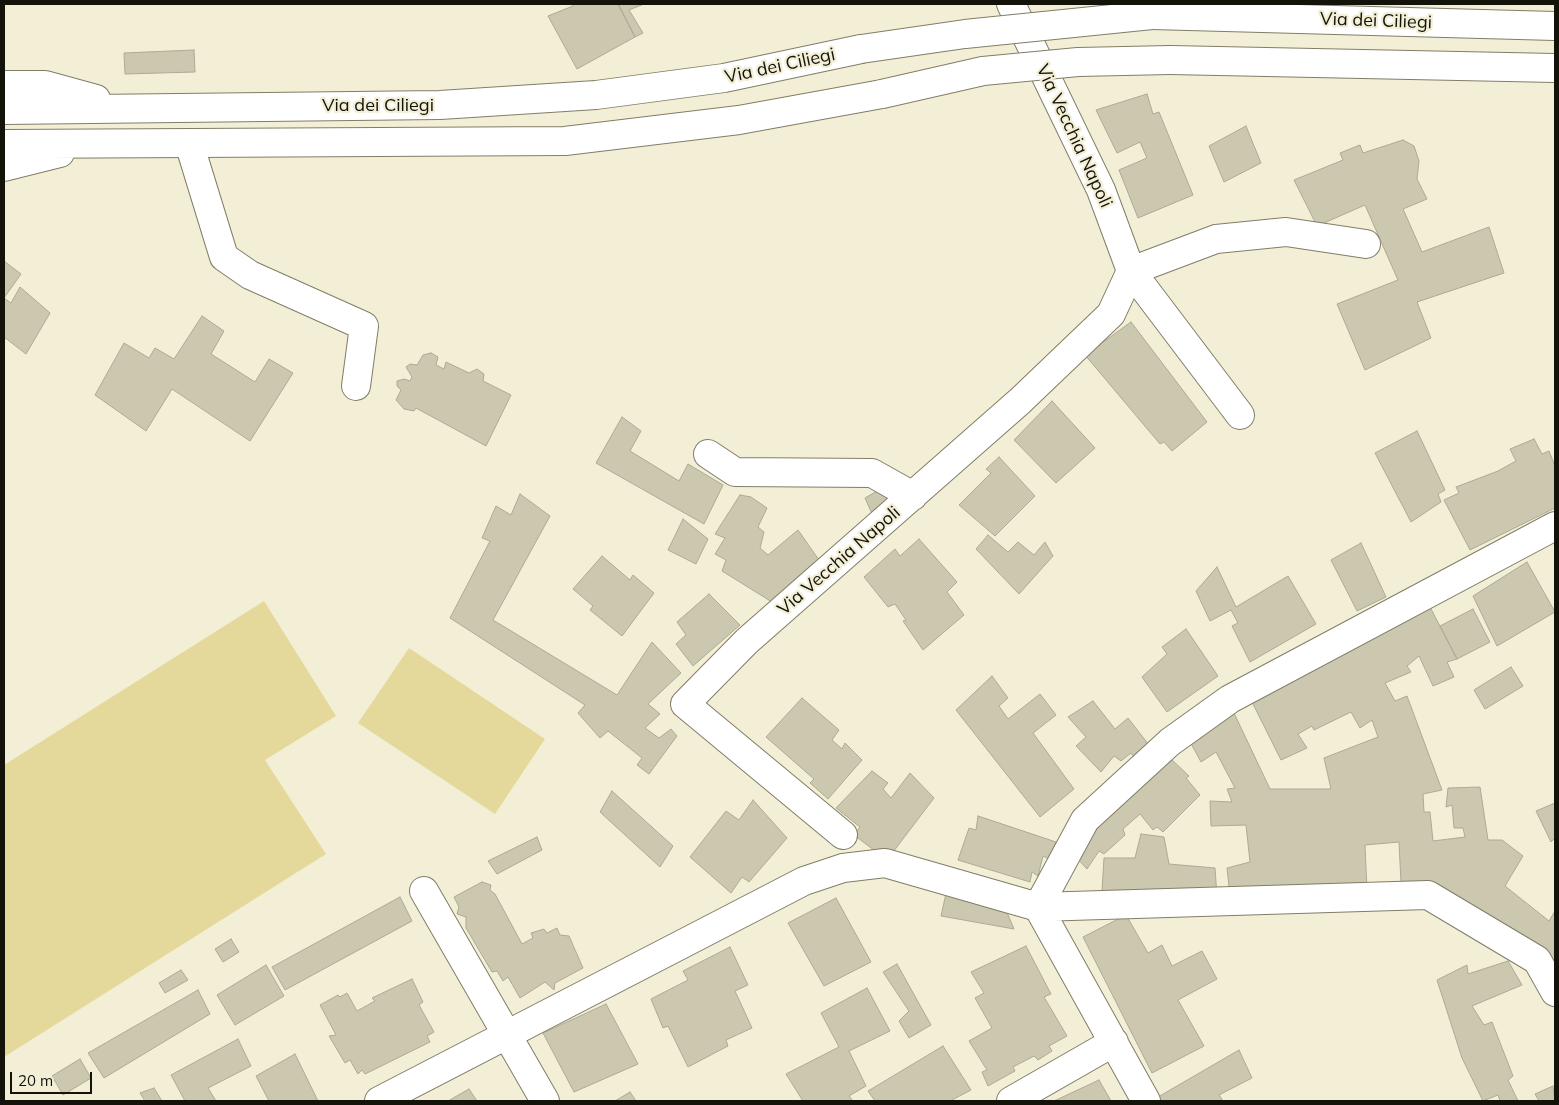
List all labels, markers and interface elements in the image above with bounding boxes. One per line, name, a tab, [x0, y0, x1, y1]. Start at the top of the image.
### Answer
street label: Via dei Ciliegi	[1320, 8, 1432, 34]
street label: Via dei Ciliegi	[723, 44, 837, 88]
street label: Via Vecchia Napoli	[1031, 61, 1117, 211]
street label: Via dei Ciliegi	[322, 95, 434, 117]
street label: Via Vecchia Napoli	[773, 502, 905, 620]
scale bar	[12, 1062, 95, 1094]
text: 20 m	[18, 1071, 53, 1090]

